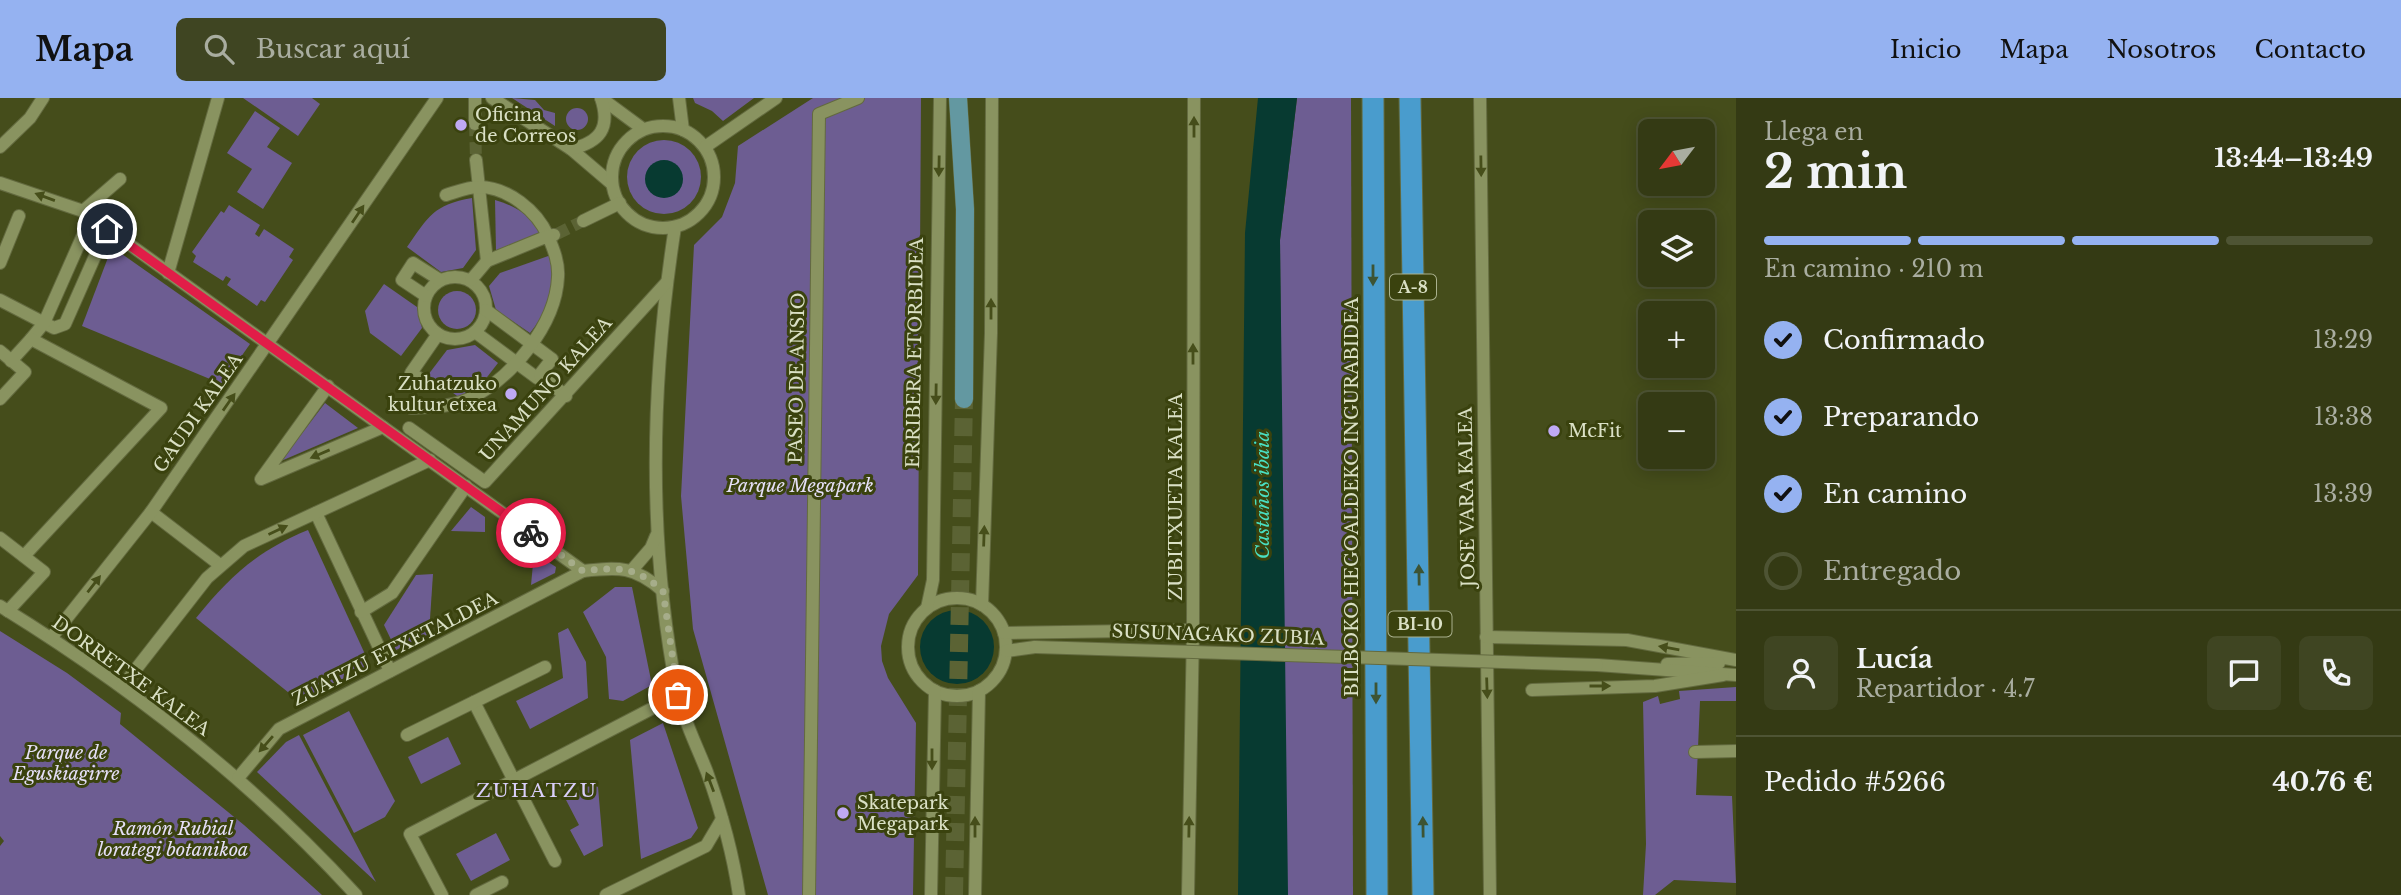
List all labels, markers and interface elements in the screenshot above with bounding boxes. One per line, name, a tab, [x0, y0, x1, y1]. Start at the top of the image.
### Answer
search box	[176, 18, 666, 81]
text: Mapa	[35, 29, 134, 70]
icon: search	[200, 30, 238, 68]
text: Buscar aquí	[256, 33, 410, 65]
text: Inicio	[1890, 35, 1961, 64]
text: Mapa	[1999, 35, 2068, 64]
text: Nosotros	[2106, 35, 2217, 64]
text: Contacto	[2255, 35, 2366, 64]
place label: Oficina de Correos	[475, 104, 576, 147]
one-way arrow	[1188, 116, 1200, 138]
marker: Oficina de Correos	[453, 117, 469, 133]
text: Llega en	[1764, 118, 1863, 146]
north arrow	[1638, 119, 1715, 196]
map controls	[1638, 119, 1715, 469]
text: 13:44–13:49	[2214, 142, 2373, 174]
text: 2 min	[1764, 143, 1907, 200]
one-way arrow	[933, 155, 945, 177]
one-way arrow	[1475, 155, 1487, 177]
one-way arrow	[35, 191, 56, 202]
pin	[77, 199, 137, 259]
one-way arrow	[351, 205, 365, 223]
icon: home	[88, 210, 126, 248]
button: layers	[1638, 210, 1715, 287]
street label: ERRIBERA ETORBIDEA	[902, 237, 928, 468]
text: En camino · 210 m	[1764, 255, 1984, 283]
one-way arrow	[1368, 265, 1379, 287]
road number: A-8	[1390, 274, 1436, 300]
street label: PASEO DE ANSIO	[785, 292, 809, 464]
street label: BILBOKO HEGOALDEKO INGURABIDEA	[1341, 296, 1363, 697]
one-way arrow	[985, 298, 997, 320]
button: +	[1638, 301, 1715, 378]
street label: UNAMUNO KALEA	[475, 311, 617, 466]
icon: check	[1764, 321, 1802, 359]
text: Confirmado	[1823, 324, 1985, 356]
text: 13:29	[2313, 326, 2373, 354]
one-way arrow	[1187, 343, 1199, 365]
street label: GAUDI KALEA	[149, 348, 248, 477]
place label: Zuhatzuko kultur etxea	[388, 373, 497, 416]
one-way arrow	[930, 383, 942, 405]
marker: Zuhatzuko kultur etxea	[503, 386, 519, 402]
street label: ZUBITXUETA KALEA	[1165, 392, 1187, 601]
button: −	[1638, 392, 1715, 469]
one-way arrow	[222, 393, 236, 411]
icon: check	[1764, 398, 1802, 436]
text: Preparando	[1823, 401, 1979, 433]
text: 13:38	[2314, 403, 2373, 431]
street label: JOSE VARA KALEA	[1454, 406, 1480, 589]
place label: McFit	[1568, 420, 1622, 442]
marker: McFit	[1546, 423, 1562, 439]
water label: Castaños ibaia	[1251, 431, 1274, 559]
one-way arrow	[309, 448, 330, 459]
park label: Parque Megapark	[725, 475, 874, 497]
icon: check	[1764, 475, 1802, 513]
text: En camino	[1823, 478, 1967, 510]
text: 13:39	[2313, 480, 2373, 508]
courier	[496, 498, 566, 568]
icon: bike	[512, 514, 550, 552]
one-way arrow	[268, 524, 288, 536]
one-way arrow	[979, 525, 990, 547]
text: Entregado	[1823, 555, 1961, 587]
one-way arrow	[1413, 564, 1425, 586]
one-way arrow	[86, 576, 101, 594]
street label: ZUATZU ETXETALDEA	[288, 587, 503, 711]
street label: DORRETXE KALEA	[48, 611, 215, 741]
road number: BI-10	[1388, 611, 1452, 636]
street label: SUSUNAGAKO ZUBIA	[1111, 620, 1326, 650]
button: person	[1764, 636, 1838, 710]
button: chat	[2207, 636, 2281, 710]
button: phone	[2299, 636, 2373, 710]
one-way arrow	[1658, 642, 1680, 653]
text: Lucía	[1856, 643, 1933, 675]
pin	[648, 665, 708, 725]
text: Repartidor · 4.7	[1856, 675, 2035, 703]
icon: bag	[659, 676, 697, 714]
one-way arrow	[1482, 677, 1493, 699]
one-way arrow	[1589, 680, 1611, 692]
one-way arrow	[1370, 682, 1381, 704]
one-way arrow	[258, 735, 274, 753]
park label: Parque de Eguskiagirre	[12, 742, 119, 785]
one-way arrow	[926, 748, 938, 770]
text: Pedido #5266	[1764, 766, 1946, 798]
text: 40.76 €	[2273, 766, 2373, 798]
one-way arrow	[705, 771, 716, 792]
district label: ZUHATZU	[476, 779, 598, 802]
place label: Skatepark Megapark	[857, 792, 949, 835]
marker: Skatepark Megapark	[835, 805, 851, 821]
one-way arrow	[969, 816, 981, 838]
one-way arrow	[1184, 816, 1195, 838]
one-way arrow	[1417, 816, 1428, 838]
park label: Ramón Rubial lorategi botanikoa	[98, 818, 248, 861]

